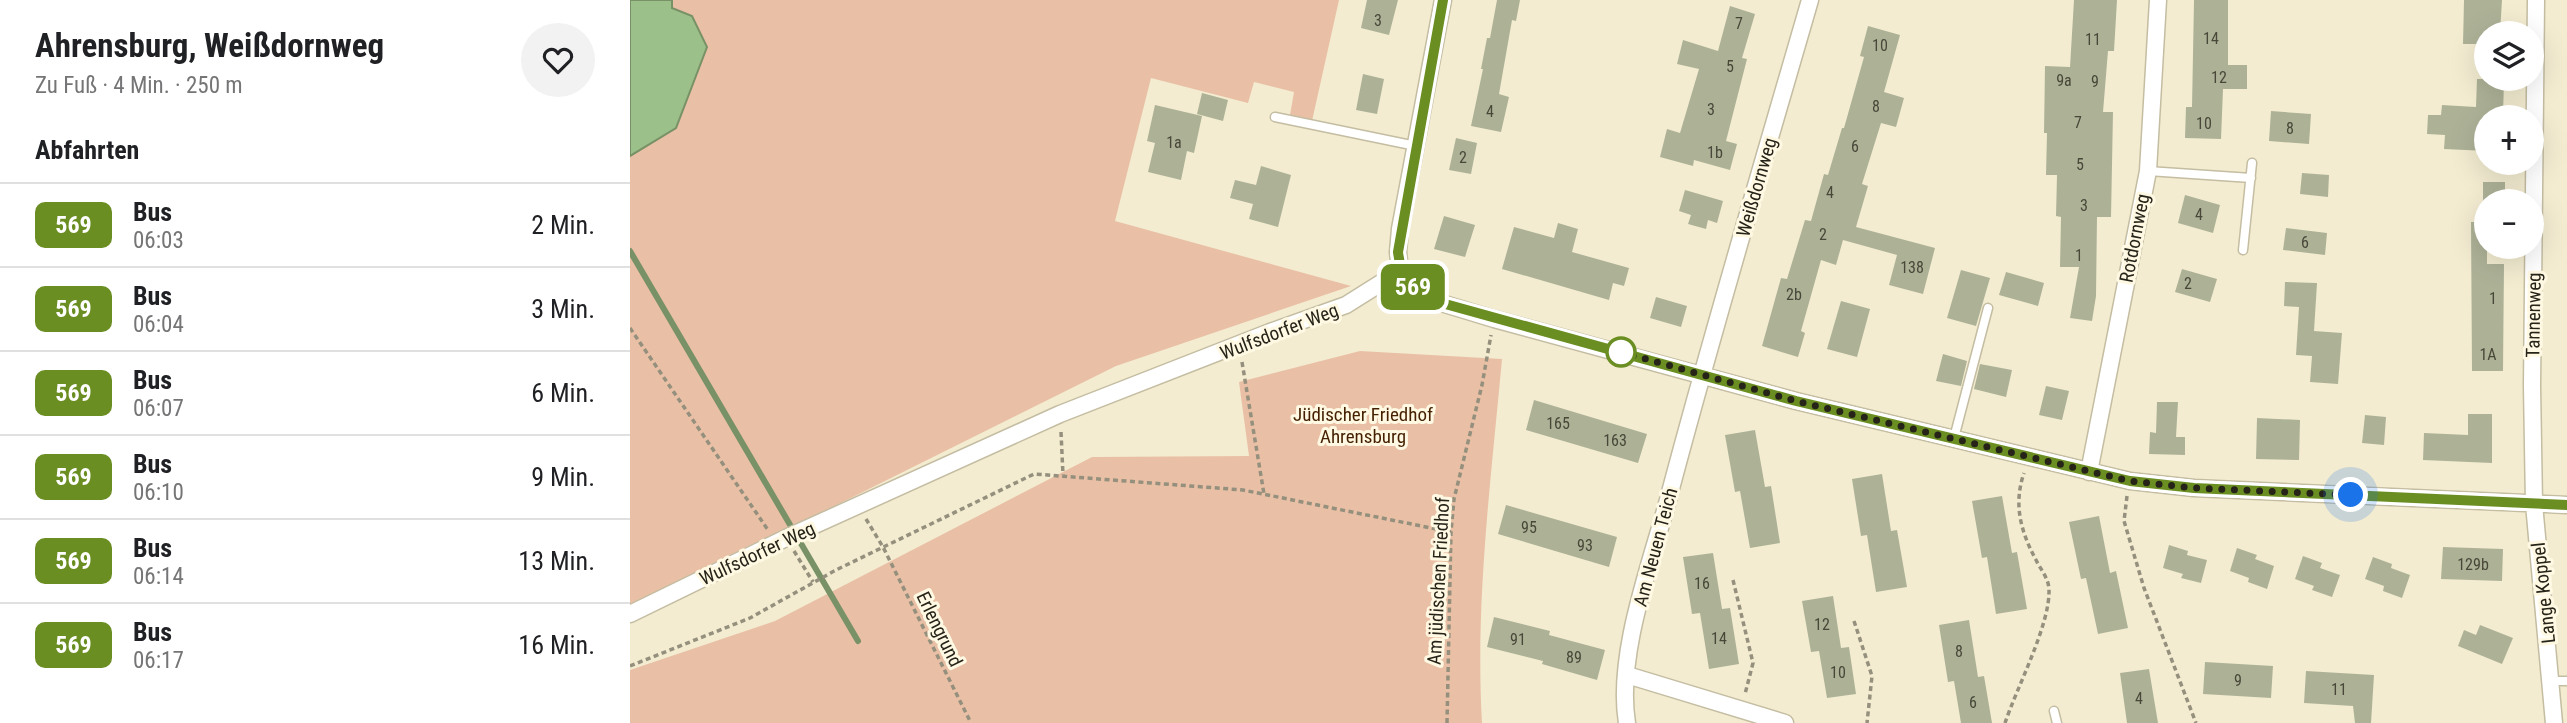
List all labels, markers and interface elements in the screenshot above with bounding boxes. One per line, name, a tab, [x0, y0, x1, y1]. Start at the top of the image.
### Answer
house number: 3	[1374, 11, 1382, 30]
house number: 7	[1735, 14, 1743, 33]
map controls	[2474, 21, 2544, 259]
button: layers	[2474, 21, 2544, 91]
button: heart	[521, 23, 595, 97]
text: Ahrensburg, Weißdornweg	[35, 26, 384, 65]
house number: 14	[2203, 29, 2219, 48]
house number: 11	[2085, 30, 2101, 49]
house number: 10	[1872, 36, 1888, 55]
house number: 5	[1726, 57, 1734, 76]
house number: 12	[2211, 68, 2227, 87]
house number: 9a	[2056, 71, 2072, 90]
text: Zu Fuß · 4 Min. · 250 m	[35, 72, 243, 99]
house number: 9	[2091, 72, 2099, 91]
house number: 8	[1872, 97, 1880, 116]
house number: 3	[1707, 100, 1715, 119]
house number: 4	[1486, 102, 1494, 121]
button: +	[2474, 105, 2544, 175]
house number: 7	[2074, 113, 2082, 132]
house number: 10	[2196, 114, 2212, 133]
house number: 8	[2286, 119, 2294, 138]
house number: 1a	[1166, 133, 1182, 152]
text: Abfahrten	[35, 135, 139, 165]
street label: Weißdornweg	[1731, 135, 1782, 239]
house number: 6	[1851, 137, 1859, 156]
house number: 1b	[1707, 143, 1723, 162]
house number: 2	[1459, 148, 1467, 167]
house number: 5	[2076, 155, 2084, 174]
house number: 4	[1826, 183, 1834, 202]
button: −	[2474, 189, 2544, 259]
street label: Rotdornweg	[2115, 192, 2154, 284]
house number: 3	[2080, 196, 2088, 215]
text: Bus	[133, 197, 172, 227]
house number: 4	[2195, 205, 2203, 224]
text: 2 Min.	[531, 210, 595, 240]
text: 569	[55, 211, 92, 239]
house number: 2	[1819, 225, 1827, 244]
text: 06:03	[133, 227, 184, 254]
house number: 6	[2301, 233, 2309, 252]
house number: 1	[2075, 246, 2083, 265]
house number: 138	[1900, 258, 1924, 277]
line badge: 569	[1373, 264, 1453, 310]
street label: Tannenweg	[2521, 272, 2546, 358]
text: 569	[1395, 273, 1431, 301]
house number: 2	[2184, 274, 2192, 293]
text: Bus	[133, 281, 172, 311]
house number: 2b	[1786, 285, 1802, 304]
house number: 1	[2489, 289, 2497, 308]
text: 3 Min.	[531, 294, 595, 324]
text: 569	[55, 295, 92, 323]
street label: Wulfsdorfer Weg	[1217, 298, 1342, 365]
text: 06:04	[133, 311, 184, 338]
unlabelled marker	[1606, 337, 1636, 367]
house number: 1A	[2479, 345, 2497, 364]
text: Bus	[133, 365, 172, 395]
text: 6 Min.	[531, 378, 595, 408]
text: 569	[55, 379, 92, 407]
text: 06:07	[133, 395, 184, 422]
park label: Jüdischer Friedhof Ahrensburg	[1293, 403, 1433, 448]
house number: 165	[1546, 414, 1570, 433]
house number: 163	[1603, 431, 1627, 450]
text: Bus	[133, 449, 172, 479]
text: 9 Min.	[531, 462, 595, 492]
text: 569	[55, 463, 92, 491]
your location	[2333, 477, 2368, 512]
text: 06:10	[133, 479, 184, 506]
street label: Am Neuen Teich	[1629, 485, 1682, 609]
street label: Am jüdischen Friedhof	[1423, 497, 1454, 666]
street label: Wulfsdorfer Weg	[696, 517, 819, 590]
house number: 95	[1521, 518, 1537, 537]
text: Bus	[133, 533, 172, 563]
house number: 93	[1577, 536, 1593, 555]
street label: Lange Koppel	[2527, 541, 2560, 645]
text: 13 Min.	[518, 546, 595, 576]
text: 569	[55, 547, 92, 575]
house number: 129b	[2457, 555, 2489, 574]
text: 06:14	[133, 563, 184, 590]
house number: 16	[1694, 574, 1710, 593]
street label: Erlengrund	[912, 588, 968, 671]
house number: 12	[1814, 615, 1830, 634]
text: Bus	[133, 617, 172, 647]
house number: 14	[1711, 629, 1727, 648]
text: 16 Min.	[518, 630, 595, 660]
house number: 91	[1510, 630, 1526, 649]
text: 569	[55, 631, 92, 659]
house number: 8	[1955, 642, 1963, 661]
text: 06:17	[133, 647, 184, 674]
house number: 89	[1566, 648, 1582, 667]
house number: 10	[1830, 663, 1846, 682]
house number: 9	[2234, 671, 2242, 690]
house number: 11	[2331, 680, 2347, 699]
house number: 4	[2135, 689, 2143, 708]
house number: 6	[1969, 693, 1977, 712]

